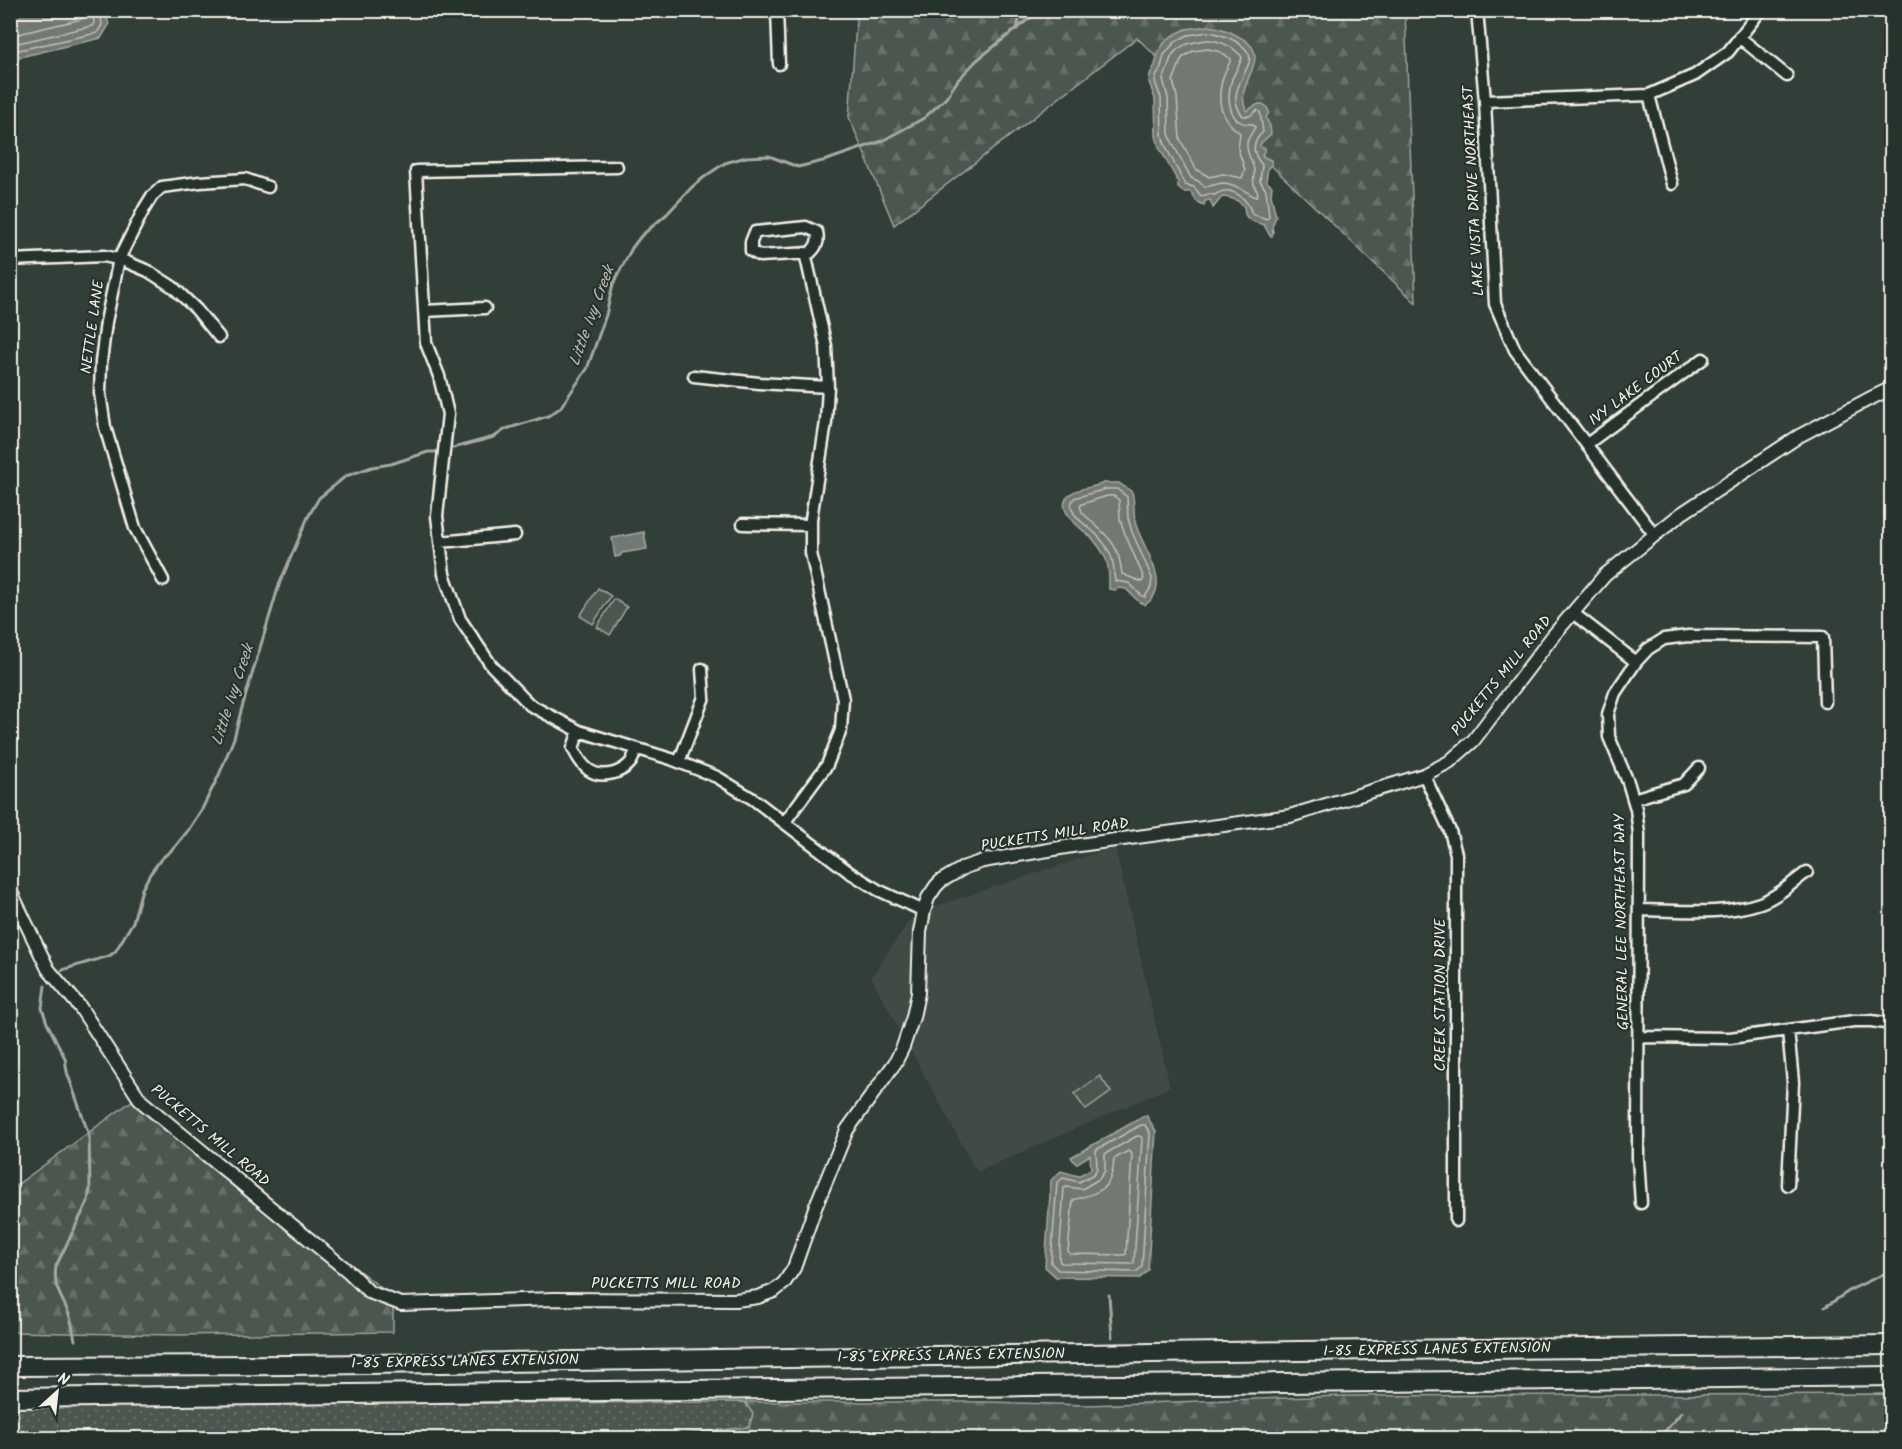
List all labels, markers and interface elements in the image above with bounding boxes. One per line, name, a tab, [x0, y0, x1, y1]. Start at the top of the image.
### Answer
street label: LAKE VISTA DRIVE NORTHEAST	[1456, 83, 1491, 297]
water label: Little Ivy Creek	[562, 260, 623, 370]
street label: NETTLE LANE	[75, 277, 112, 375]
street label: IVY LAKE COURT	[1584, 344, 1690, 432]
street label: PUCKETTS MILL ROAD	[1446, 610, 1559, 742]
water label: Little Ivy Creek	[205, 639, 262, 749]
street label: PUCKETTS MILL ROAD	[979, 811, 1131, 859]
street label: GENERAL LEE NORTHEAST WAY	[1608, 812, 1636, 1030]
street label: CREEK STATION DRIVE	[1429, 917, 1453, 1072]
street label: PUCKETTS MILL ROAD	[145, 1079, 275, 1193]
street label: PUCKETTS MILL ROAD	[591, 1272, 741, 1296]
street label: I-85 EXPRESS LANES EXTENSION	[1323, 1336, 1551, 1364]
street label: I-85 EXPRESS LANES EXTENSION	[837, 1342, 1065, 1370]
street label: I-85 EXPRESS LANES EXTENSION	[351, 1348, 579, 1376]
north arrow	[27, 1362, 87, 1422]
text: N	[53, 1367, 73, 1393]

